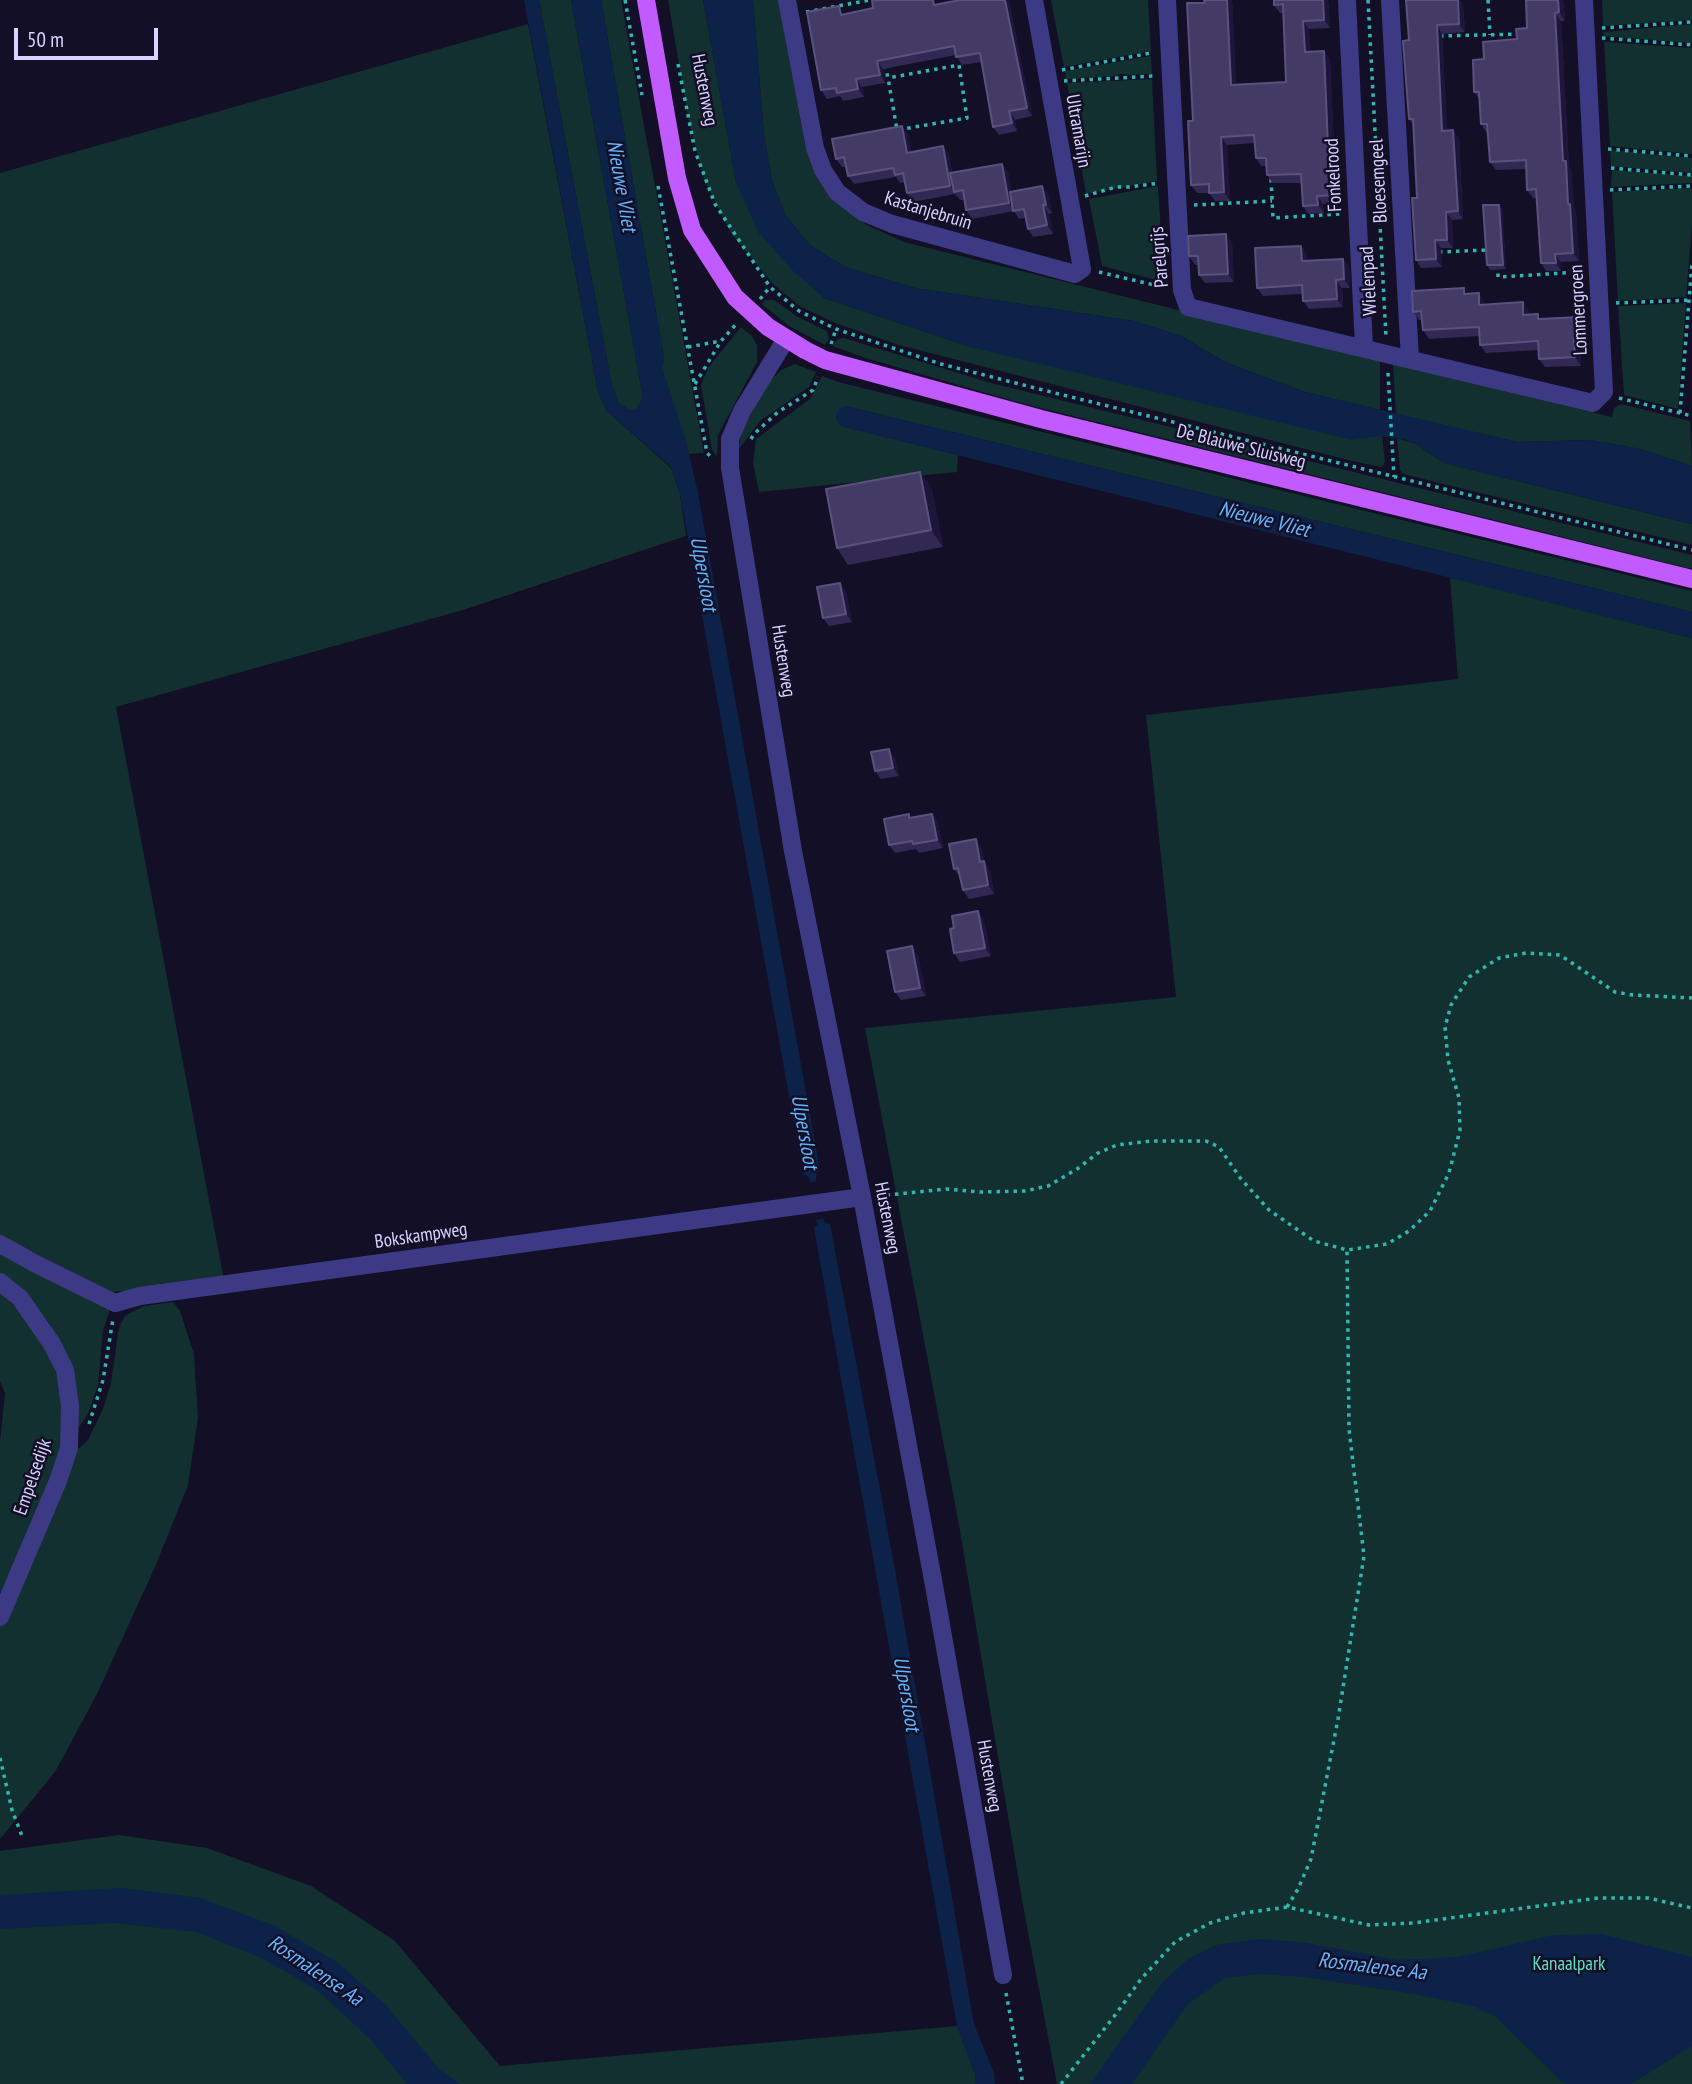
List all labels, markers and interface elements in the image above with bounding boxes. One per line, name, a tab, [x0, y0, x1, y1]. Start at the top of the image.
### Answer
scale bar	[18, 14, 161, 58]
text: 50 m	[27, 26, 64, 53]
street label: Hustenweg	[686, 52, 722, 128]
street label: Ultramarijn	[1060, 93, 1096, 169]
water label: Nieuwe Vliet	[601, 138, 641, 234]
street label: Fonkelrood	[1321, 138, 1347, 212]
street label: Bloesemgeel	[1365, 138, 1393, 224]
street label: Kastanjebruin	[882, 187, 974, 235]
street label: Parelgrijs	[1146, 226, 1174, 288]
street label: Wielenpad	[1356, 246, 1382, 316]
street label: Lommergroen	[1565, 264, 1593, 356]
street label: De Blauwe Sluisweg	[1174, 420, 1308, 474]
water label: Nieuwe Vliet	[1216, 497, 1312, 543]
water label: Ulpersloot	[684, 535, 722, 613]
street label: Hustenweg	[766, 623, 800, 699]
water label: Ulpersloot	[785, 1093, 823, 1171]
street label: Hustenweg	[869, 1180, 905, 1256]
street label: Bokskampweg	[373, 1218, 469, 1254]
street label: Empelsedijk	[9, 1436, 57, 1518]
water label: Ulpersloot	[887, 1655, 925, 1733]
street label: Hustenweg	[971, 1738, 1007, 1814]
water label: Rosmalense Aa	[263, 1930, 367, 2012]
water label: Rosmalense Aa	[1316, 1948, 1428, 1986]
park label: Kanaalpark	[1533, 1954, 1605, 1976]

